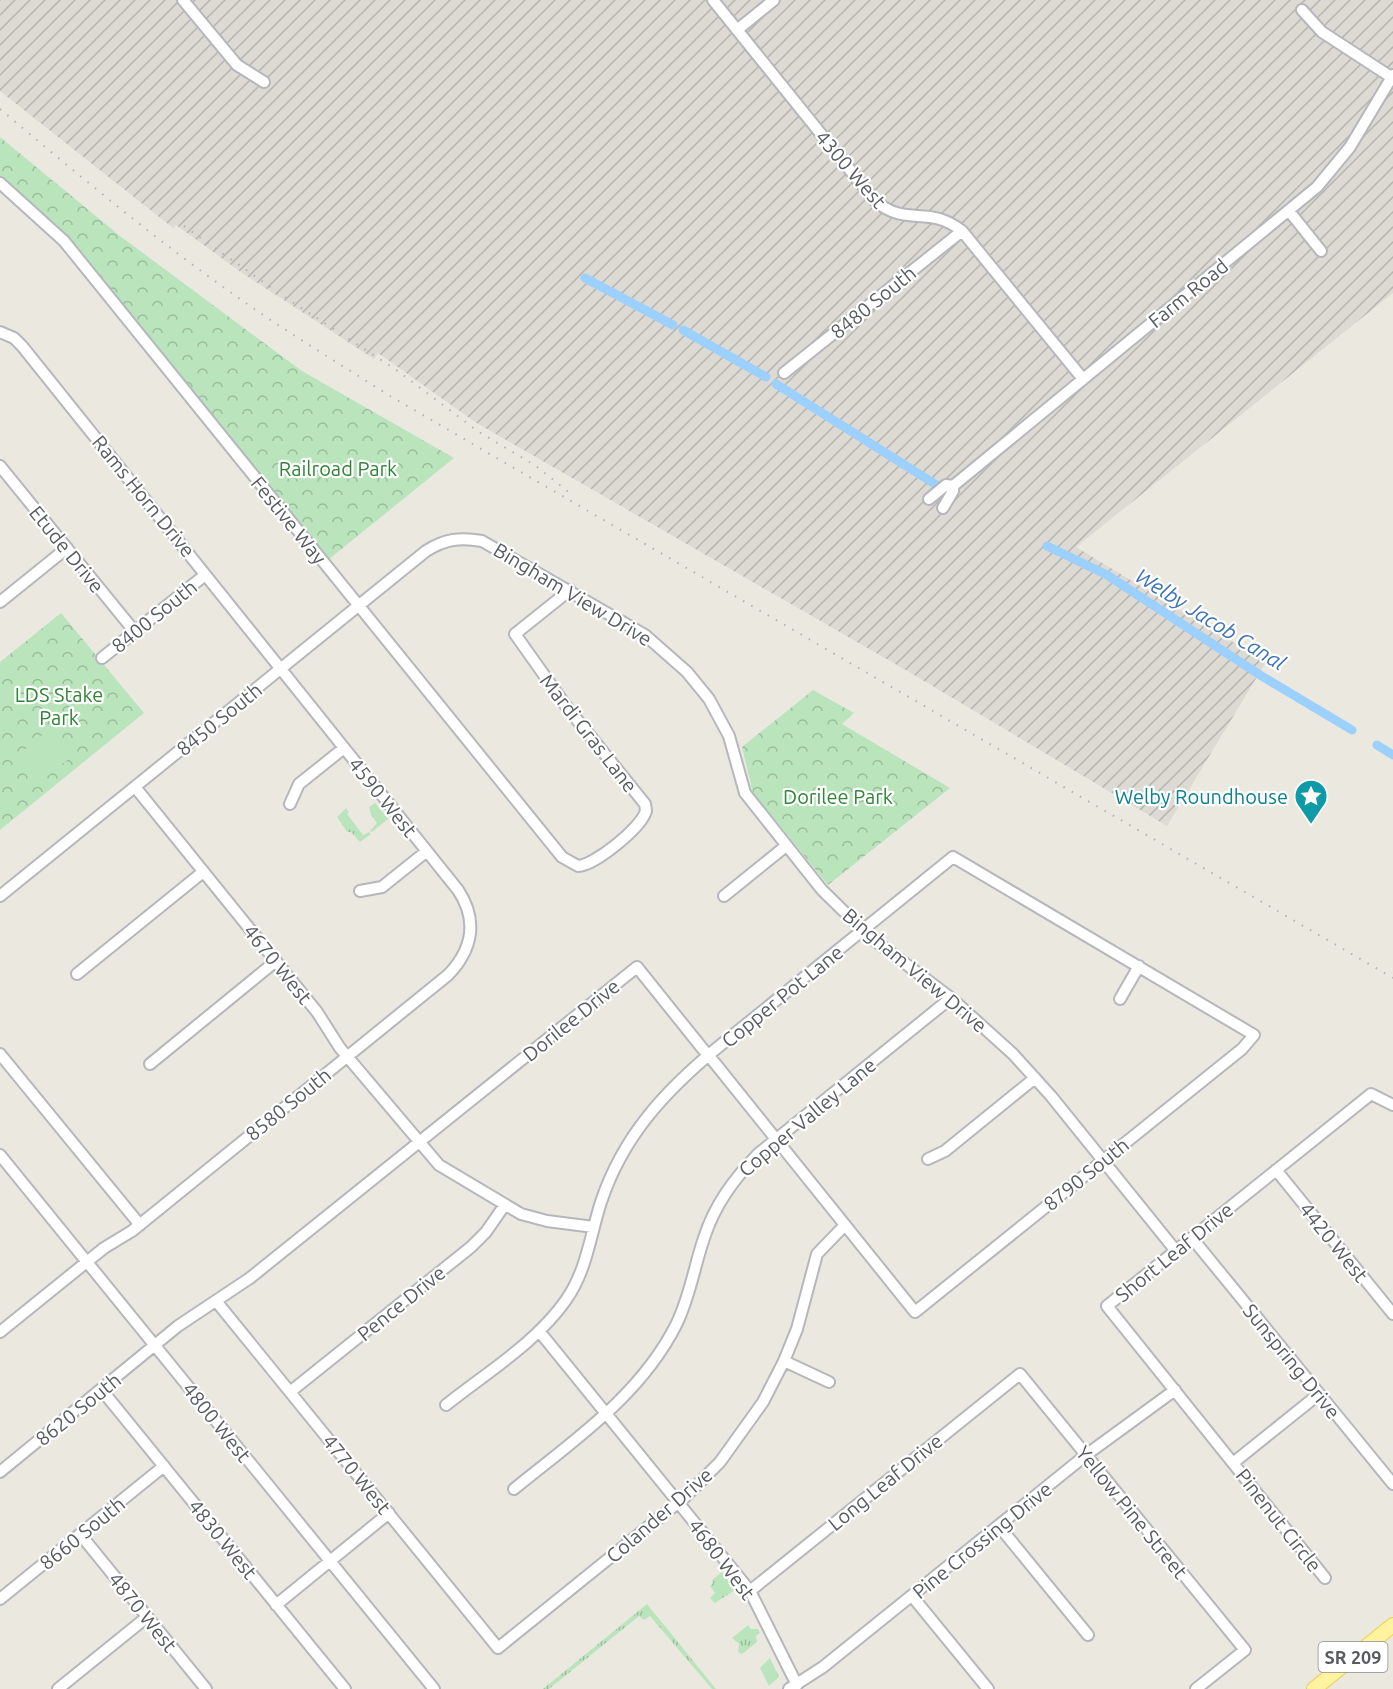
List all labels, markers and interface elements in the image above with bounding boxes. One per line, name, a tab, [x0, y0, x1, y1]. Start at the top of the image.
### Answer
street label: 4300 West	[811, 125, 891, 213]
street label: Farm Road	[1144, 254, 1232, 332]
street label: 8480 South	[826, 261, 920, 343]
street label: Rams Horn Drive	[88, 431, 200, 561]
park label: Railroad Park	[279, 457, 397, 480]
street label: Festive Way	[247, 471, 332, 569]
street label: Etude Drive	[25, 501, 109, 597]
street label: Bingham View Drive	[490, 538, 656, 650]
water label: Welby Jacob Canal	[1132, 563, 1291, 675]
street label: 8400 South	[107, 575, 201, 657]
street label: Mardi Gras Lane	[536, 669, 642, 797]
street label: 8450 South	[172, 678, 266, 760]
park label: LDS Stake Park	[15, 683, 103, 729]
street label: 4590 West	[344, 753, 422, 841]
place icon: Welby Roundhouse	[1293, 778, 1329, 825]
park label: Dorilee Park	[783, 785, 893, 808]
place label: Welby Roundhouse	[1115, 785, 1288, 808]
street label: Bingham View Drive	[838, 903, 992, 1037]
street label: 4670 West	[239, 920, 317, 1008]
street label: Copper Pot Lane	[717, 940, 847, 1052]
street label: Dorilee Drive	[518, 974, 624, 1066]
street label: Copper Valley Lane	[734, 1053, 880, 1181]
street label: 8580 South	[241, 1063, 335, 1145]
street label: 8790 South	[1039, 1133, 1133, 1215]
street label: Short Leaf Drive	[1111, 1198, 1237, 1306]
street label: 4420 West	[1295, 1198, 1373, 1286]
street label: Pence Drive	[353, 1261, 449, 1345]
street label: Sunspring Drive	[1239, 1299, 1345, 1423]
street label: 8620 South	[31, 1368, 125, 1450]
street label: 4800 West	[178, 1378, 256, 1466]
street label: Long Leaf Drive	[823, 1429, 947, 1535]
street label: 4770 West	[318, 1430, 396, 1518]
street label: Yellow Pine Street	[1072, 1441, 1193, 1583]
street label: Colander Drive	[601, 1463, 717, 1567]
street label: Pinenut Circle	[1232, 1464, 1326, 1576]
street label: Pine Crossing Drive	[908, 1477, 1056, 1603]
street label: 8660 South	[35, 1492, 129, 1574]
street label: 4830 West	[184, 1495, 262, 1583]
street label: 4680 West	[684, 1514, 760, 1604]
street label: 4870 West	[104, 1568, 182, 1656]
road number: SR 209	[1318, 1642, 1388, 1672]

